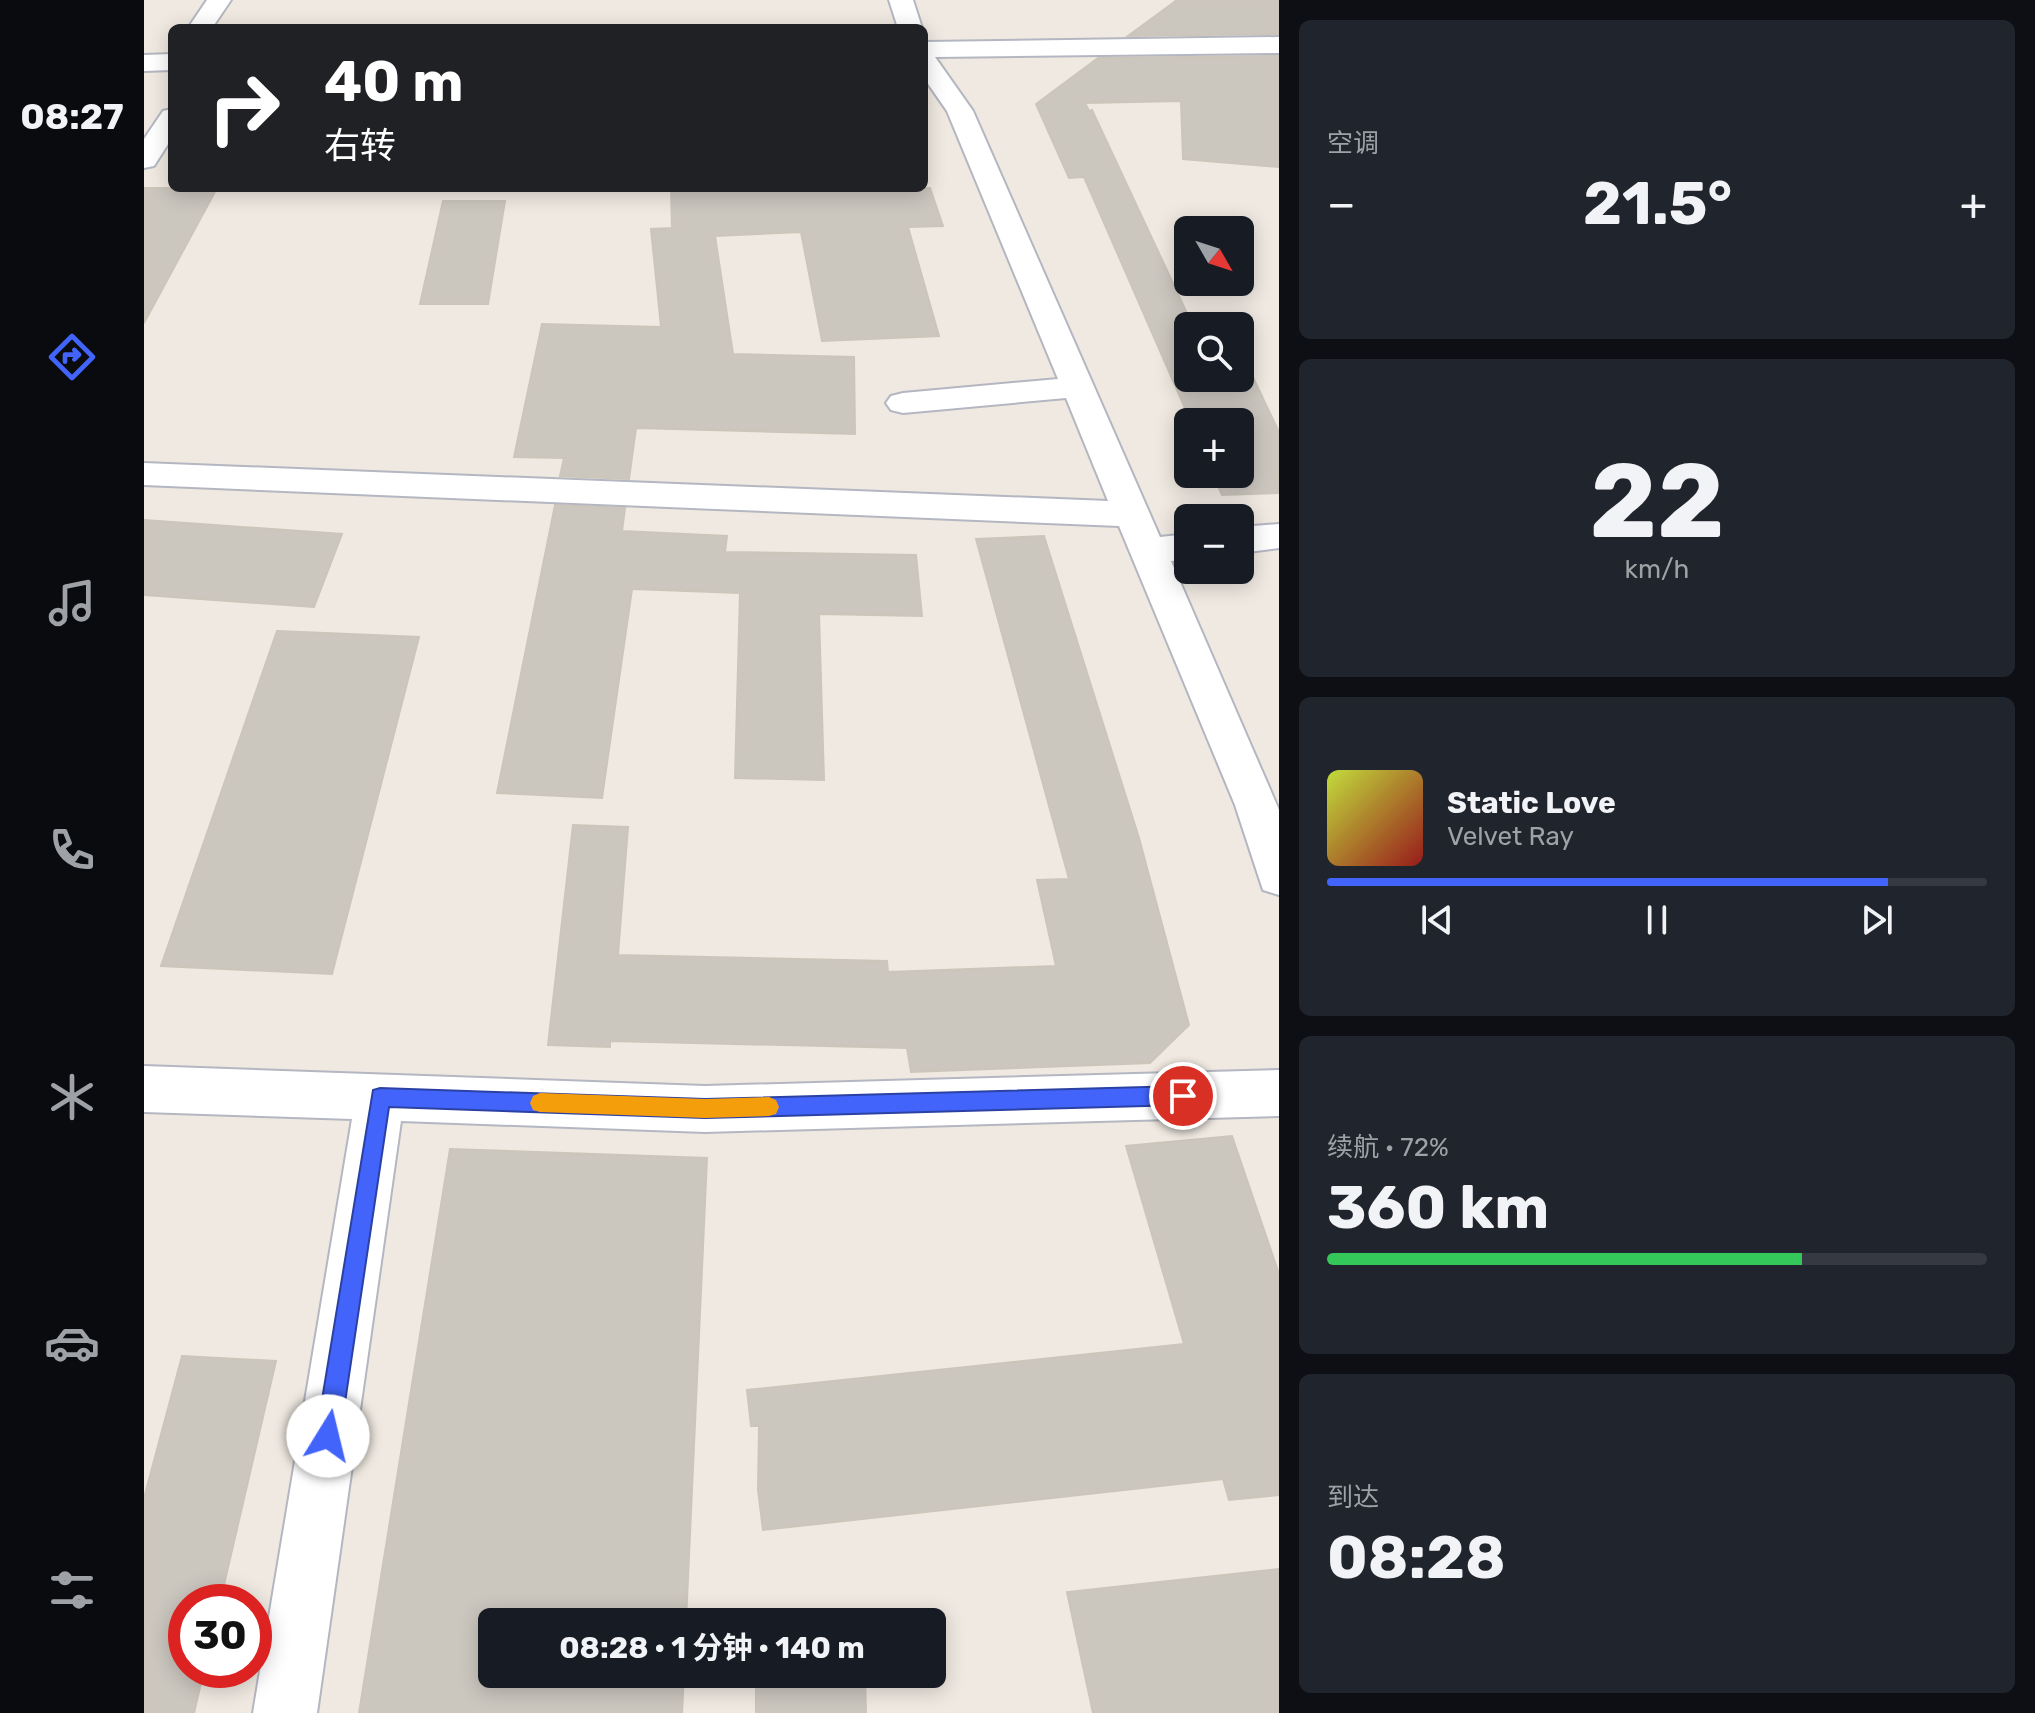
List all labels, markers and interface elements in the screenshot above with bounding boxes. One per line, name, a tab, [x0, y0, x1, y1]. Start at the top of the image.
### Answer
text: 40 m	[324, 49, 464, 115]
icon: right	[192, 56, 296, 160]
text: 08:27	[20, 95, 124, 138]
text: 右转	[324, 124, 396, 167]
text: 空调	[1327, 128, 1379, 159]
text: 21.5°	[1583, 168, 1732, 239]
text: −	[1327, 178, 1356, 230]
text: +	[1960, 178, 1987, 230]
north arrow	[1174, 216, 1254, 296]
map controls	[1174, 216, 1254, 584]
button: search	[1174, 312, 1254, 392]
icon: directions	[44, 329, 100, 385]
button: +	[1174, 408, 1254, 488]
text: 22	[1589, 440, 1725, 563]
button: −	[1174, 504, 1254, 584]
text: km/h	[1625, 554, 1689, 585]
icon: music	[44, 575, 100, 631]
text: Static Love	[1447, 785, 1616, 821]
text: Velvet Ray	[1447, 821, 1574, 852]
icon: phone	[44, 822, 100, 878]
icon: previous	[1415, 898, 1459, 942]
icon: pause	[1635, 898, 1679, 942]
icon: next	[1855, 898, 1899, 942]
pin	[1149, 1062, 1217, 1130]
icon: climate	[44, 1069, 100, 1125]
icon: arrive	[1161, 1074, 1205, 1118]
text: 续航 · 72%	[1327, 1132, 1449, 1163]
text: 360 km	[1327, 1172, 1549, 1243]
icon: car	[44, 1315, 100, 1371]
position arrow	[286, 1394, 370, 1478]
text: 到达	[1327, 1482, 1379, 1513]
text: 08:28	[1327, 1522, 1506, 1593]
icon: filters	[44, 1562, 100, 1618]
speed limit sign: 30	[168, 1584, 272, 1688]
text: 08:28 · 1 分钟 · 140 m	[559, 1630, 865, 1666]

